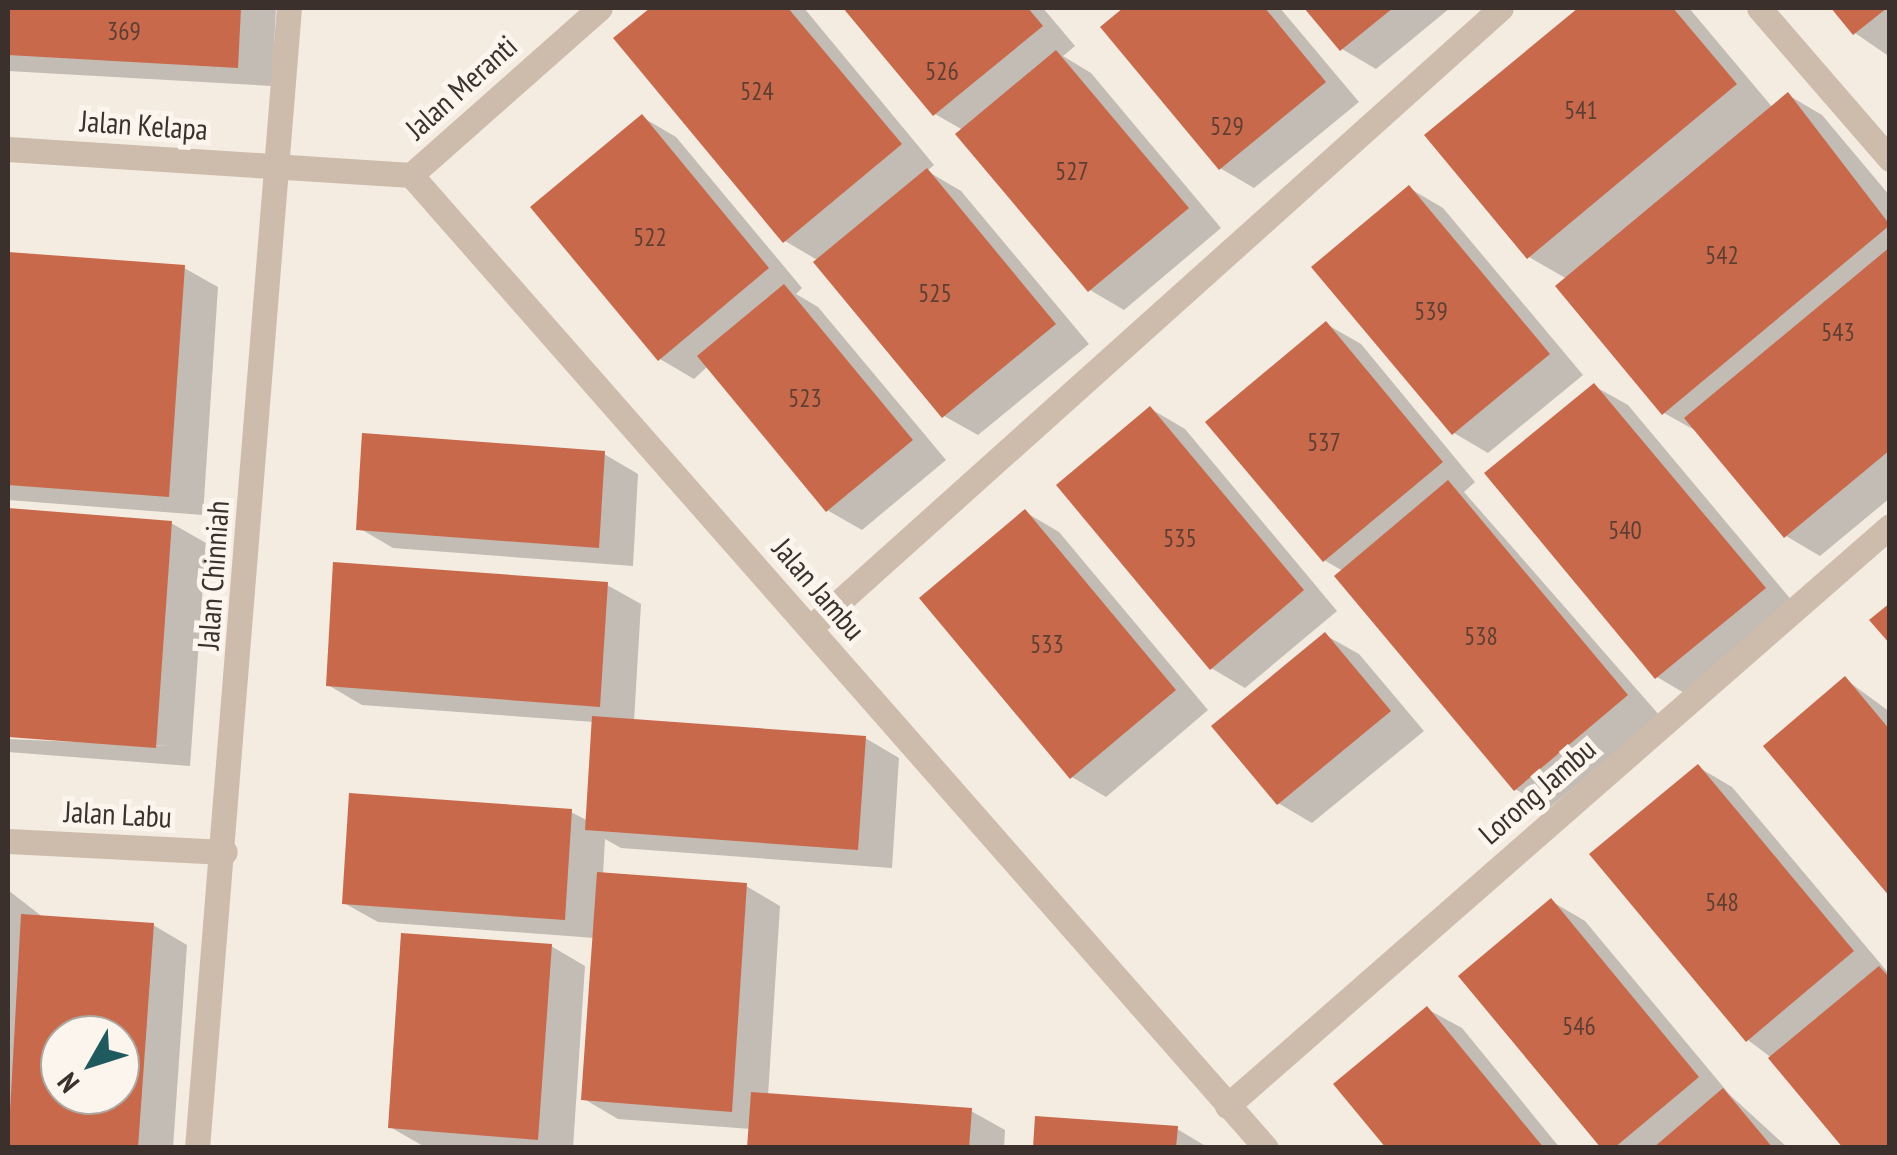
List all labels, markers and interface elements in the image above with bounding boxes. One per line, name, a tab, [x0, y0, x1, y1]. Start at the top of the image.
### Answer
house number: 369	[107, 16, 141, 46]
street label: Jalan Meranti	[398, 28, 524, 146]
house number: 526	[925, 56, 959, 86]
house number: 524	[740, 76, 774, 106]
house number: 541	[1564, 95, 1598, 125]
street label: Jalan Kelapa	[79, 103, 209, 147]
house number: 529	[1210, 111, 1244, 141]
house number: 527	[1055, 156, 1089, 186]
house number: 522	[633, 222, 667, 252]
house number: 542	[1705, 240, 1739, 270]
house number: 525	[918, 278, 952, 308]
house number: 539	[1414, 296, 1448, 326]
house number: 543	[1821, 317, 1855, 347]
house number: 523	[788, 383, 822, 413]
house number: 537	[1307, 427, 1341, 457]
street label: Jalan Chinniah	[190, 499, 236, 651]
house number: 540	[1608, 515, 1642, 545]
house number: 535	[1163, 523, 1197, 553]
street label: Jalan Jambu	[765, 531, 873, 647]
house number: 538	[1464, 621, 1498, 651]
house number: 533	[1030, 629, 1064, 659]
street label: Lorong Jambu	[1471, 731, 1603, 851]
street label: Jalan Labu	[63, 793, 173, 835]
house number: 548	[1705, 887, 1739, 917]
house number: 546	[1562, 1011, 1596, 1041]
north arrow	[40, 1015, 140, 1115]
text: N	[49, 1065, 87, 1100]

